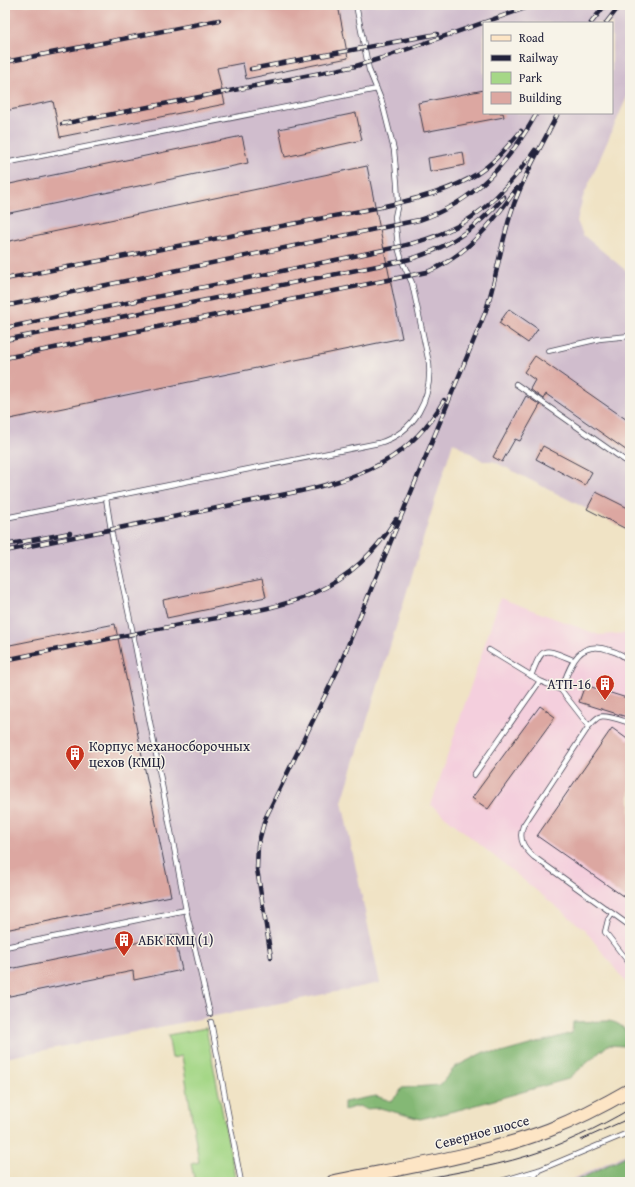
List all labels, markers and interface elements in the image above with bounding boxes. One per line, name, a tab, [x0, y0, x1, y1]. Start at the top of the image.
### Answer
legend	[483, 22, 613, 114]
text: Road	[519, 29, 545, 46]
text: Railway	[519, 49, 558, 66]
text: Park	[519, 69, 543, 86]
text: Building	[519, 89, 562, 106]
building icon: АТП-16	[594, 673, 616, 701]
place label: АТП-16	[547, 674, 591, 694]
place label: Корпус механосборочных цехов (КМЦ)	[89, 736, 251, 772]
building icon: Корпус механосборочных цехов (КМЦ)	[64, 743, 86, 771]
building icon: АБК КМЦ (1)	[113, 929, 135, 957]
place label: АБК КМЦ (1)	[138, 930, 214, 950]
street label: Северное шоссе	[433, 1110, 532, 1154]

